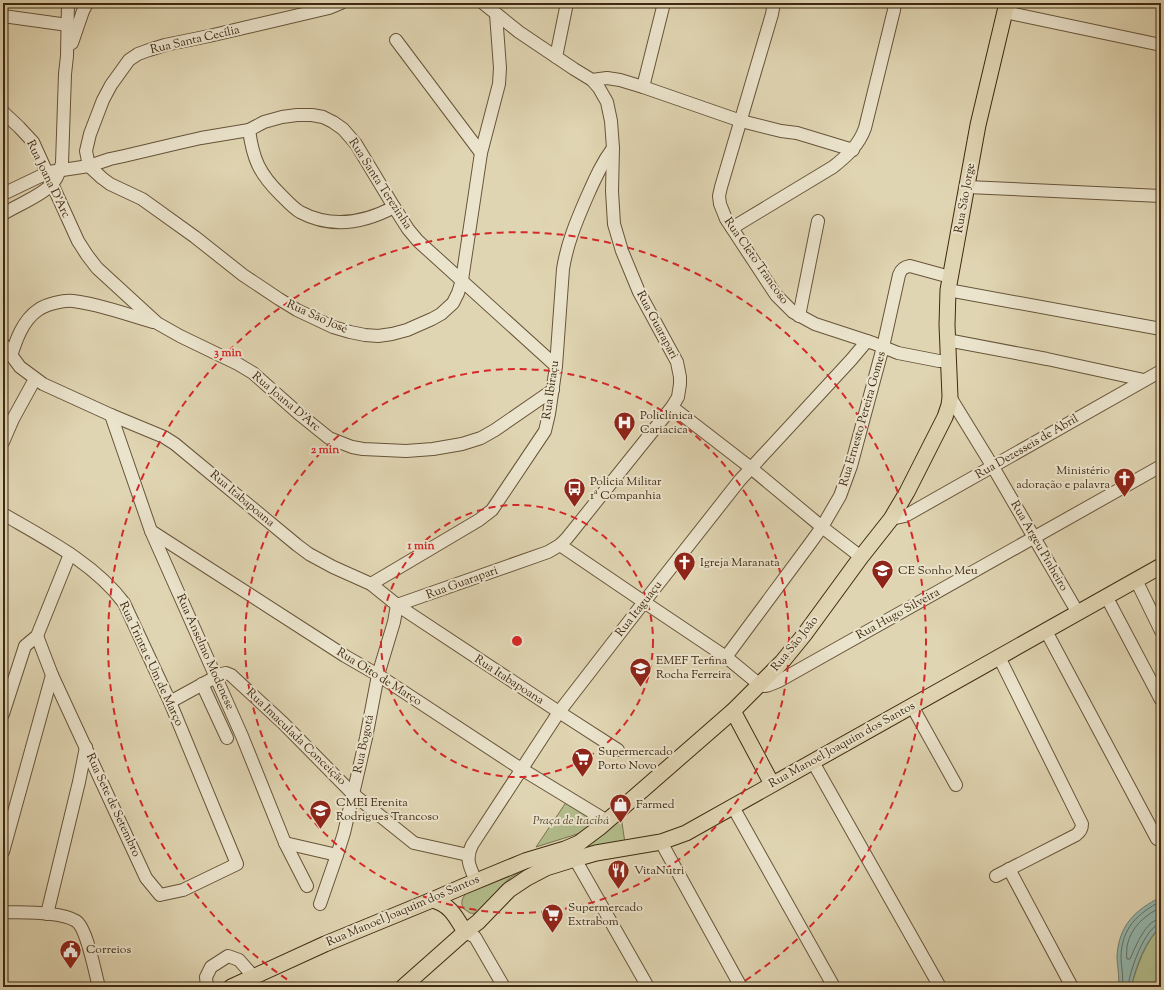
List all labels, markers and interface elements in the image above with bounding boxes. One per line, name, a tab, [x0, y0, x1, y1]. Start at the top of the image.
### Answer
street label: Rua Santa Cecília	[149, 21, 242, 59]
street label: Rua Santa Terezinha	[344, 135, 417, 234]
street label: Rua Joana D'Arc	[21, 137, 75, 222]
street label: Rua São Jorge	[950, 161, 980, 234]
street label: Rua Cleto Trancoso	[719, 214, 793, 309]
street label: Rua Guarapari	[631, 288, 683, 363]
street label: Rua São José	[284, 296, 351, 339]
text: 3 min	[214, 344, 243, 362]
street label: Rua Ernesto Pereira Gomes	[835, 349, 891, 489]
street label: Rua Ibiraçu	[538, 359, 564, 421]
street label: Rua Joana D'Arc	[248, 368, 325, 437]
place label: Policlínica Cariacica	[640, 407, 693, 439]
hospital icon: Policlínica Cariacica	[611, 410, 637, 443]
street label: Rua Dezesseis de Abril	[972, 410, 1082, 484]
text: 2 min	[311, 441, 340, 459]
place label: Ministério adoração e palavra	[1016, 462, 1110, 494]
church icon: Ministério adoração e palavra	[1112, 465, 1138, 498]
street label: Rua Itabapoana	[206, 466, 279, 532]
place label: Policia Militar 1ª Companhia	[590, 473, 662, 505]
bus stop icon: Policia Militar 1ª Companhia	[562, 476, 588, 509]
street label: Rua Argeu Pinheiro	[1006, 497, 1073, 595]
text: 1 min	[406, 537, 435, 555]
church icon: Igreja Maranata	[671, 550, 697, 583]
place label: Igreja Maranata	[700, 554, 780, 572]
school or university icon: CE Sonho Meu	[869, 558, 895, 591]
street label: Rua Guarapari	[424, 561, 501, 604]
place label: CE Sonho Meu	[898, 562, 978, 580]
street label: Rua Itaguaçu	[611, 577, 667, 641]
street label: Rua Hugo Silveira	[853, 583, 944, 644]
street label: Rua Anselmo Modenese	[171, 591, 239, 713]
street label: Rua Trinta e Um de Março	[114, 599, 188, 730]
street label: Rua São João	[767, 612, 823, 676]
centre of rings	[510, 634, 524, 648]
street label: Rua Oito de Março	[333, 643, 426, 711]
street label: Rua Itabapoana	[471, 651, 548, 710]
place label: EMEF Terfina Rocha Ferreira	[656, 652, 732, 684]
school or university icon: EMEF Terfina Rocha Ferreira	[627, 655, 653, 688]
street label: Rua Imaculada Conceição	[242, 684, 350, 790]
street label: Rua Manoel Joaquim dos Santos	[765, 697, 919, 793]
street label: Rua Bogotá	[349, 713, 379, 775]
place label: Supermercado Porto Novo	[598, 743, 673, 775]
supermarket icon: Supermercado Porto Novo	[570, 746, 596, 779]
street label: Rua Sete de Setembro	[81, 750, 145, 860]
shop icon: Farmed	[607, 792, 633, 825]
place label: CMEI Erenita Rodrigues Trancoso	[336, 794, 439, 826]
place label: Farmed	[636, 796, 675, 814]
school or university icon: CMEI Erenita Rodrigues Trancoso	[308, 797, 334, 830]
park label: Praça de Itacibá	[533, 812, 609, 830]
restaurant icon: VitaNutri	[606, 858, 632, 891]
place label: VitaNutri	[634, 862, 685, 880]
street label: Rua Manoel Joaquim dos Santos	[323, 870, 483, 952]
place label: Supermercado Extrabom	[568, 899, 643, 931]
supermarket icon: Supermercado Extrabom	[540, 902, 566, 935]
public building icon: Correios	[57, 937, 83, 970]
place label: Correios	[86, 941, 131, 959]

